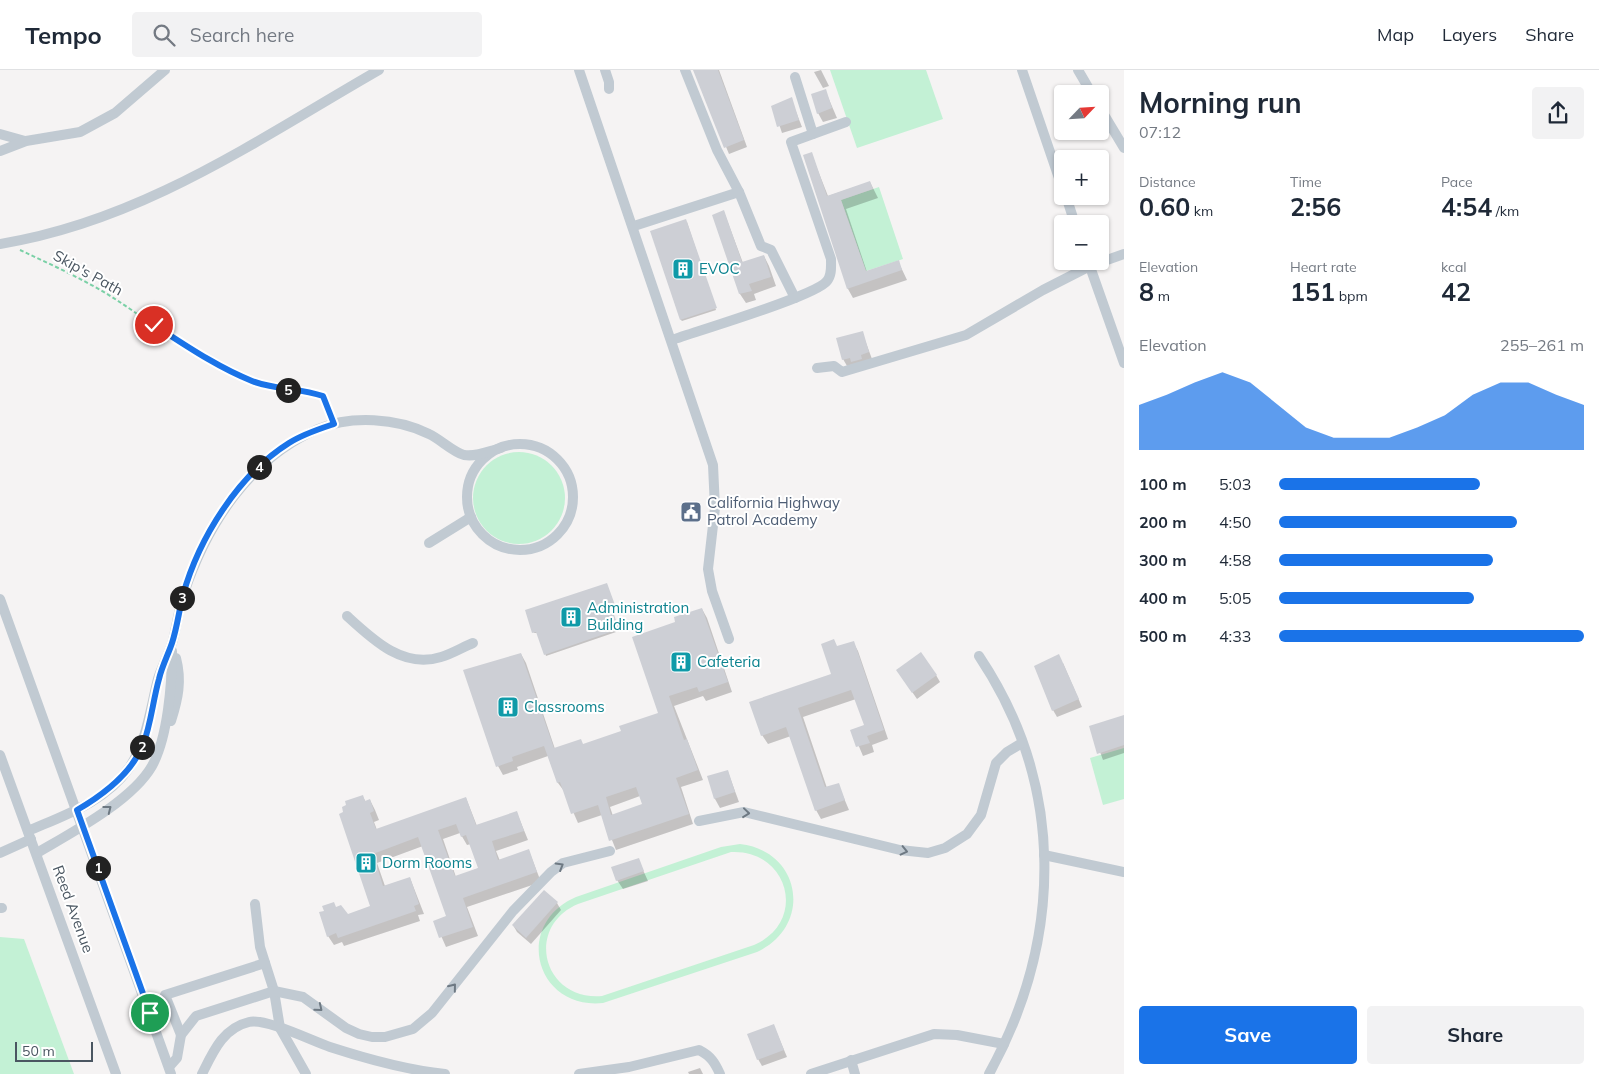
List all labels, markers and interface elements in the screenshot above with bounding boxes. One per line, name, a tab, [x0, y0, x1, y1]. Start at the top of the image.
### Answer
search box	[132, 12, 482, 57]
text: Tempo	[25, 20, 102, 50]
icon: search	[150, 21, 178, 49]
text: Search here	[190, 23, 294, 47]
text: Map	[1377, 23, 1414, 46]
text: Layers	[1442, 23, 1497, 46]
text: Share	[1525, 23, 1574, 46]
north arrow	[1054, 85, 1109, 140]
map controls	[1054, 85, 1109, 270]
text: Morning run	[1139, 85, 1302, 120]
button: share	[1532, 87, 1584, 139]
text: 07:12	[1139, 122, 1181, 142]
button: +	[1054, 150, 1109, 205]
text: Distance	[1139, 173, 1196, 191]
text: Time	[1290, 173, 1322, 191]
text: Pace	[1441, 173, 1473, 191]
text: 0.60	[1139, 191, 1190, 222]
text: 2:56	[1290, 191, 1341, 222]
text: 4:54	[1441, 191, 1492, 222]
text: km	[1190, 202, 1213, 220]
text: /km	[1492, 202, 1519, 220]
button: −	[1054, 215, 1109, 270]
street label: Skip's Path	[50, 246, 126, 299]
building icon: EVOC	[671, 257, 695, 281]
text: Elevation	[1139, 258, 1198, 276]
text: Heart rate	[1290, 258, 1357, 276]
text: kcal	[1441, 258, 1467, 276]
place label: EVOC	[699, 259, 740, 278]
text: 8	[1139, 276, 1154, 307]
text: 151	[1290, 276, 1335, 307]
text: 42	[1441, 276, 1471, 307]
text: m	[1154, 287, 1170, 305]
text: bpm	[1335, 287, 1368, 305]
pin	[133, 304, 175, 346]
icon: check	[140, 311, 168, 339]
text: Elevation	[1139, 335, 1207, 355]
text: 255–261 m	[1500, 335, 1584, 355]
pin: 5	[276, 378, 300, 402]
text: 5	[284, 381, 293, 399]
pin: 4	[246, 454, 272, 480]
text: 4	[255, 458, 264, 476]
text: 100 m	[1139, 474, 1187, 494]
text: 5:03	[1219, 474, 1251, 494]
place label: California Highway Patrol Academy	[707, 493, 840, 529]
public building icon: California Highway Patrol Academy	[679, 500, 703, 524]
text: 200 m	[1139, 512, 1187, 532]
text: 4:50	[1219, 512, 1251, 532]
text: 300 m	[1139, 550, 1187, 570]
text: 4:58	[1219, 550, 1251, 570]
pin: 3	[170, 586, 194, 610]
text: 400 m	[1139, 588, 1187, 608]
text: 5:05	[1219, 588, 1251, 608]
text: 3	[178, 589, 187, 607]
place label: Administration Building	[587, 598, 689, 634]
building icon: Administration Building	[559, 605, 583, 629]
text: 500 m	[1139, 626, 1187, 646]
text: 4:33	[1219, 626, 1251, 646]
building icon: Cafeteria	[669, 650, 693, 674]
place label: Cafeteria	[697, 652, 760, 671]
building icon: Classrooms	[496, 695, 520, 719]
place label: Classrooms	[524, 697, 605, 716]
pin: 2	[130, 734, 154, 760]
text: 2	[138, 738, 147, 756]
one-way arrow	[102, 806, 112, 815]
one-way arrow	[743, 807, 751, 818]
one-way arrow	[900, 845, 909, 856]
building icon: Dorm Rooms	[354, 851, 378, 875]
place label: Dorm Rooms	[382, 853, 472, 872]
pin: 1	[86, 856, 110, 880]
text: 1	[94, 859, 103, 877]
street label: Reed Avenue	[49, 862, 98, 955]
one-way arrow	[555, 862, 564, 872]
one-way arrow	[448, 984, 456, 993]
pin	[129, 992, 171, 1034]
icon: arrive	[136, 999, 164, 1027]
one-way arrow	[313, 1002, 322, 1011]
button: Save	[1139, 1006, 1357, 1064]
button: Share	[1367, 1006, 1584, 1064]
scale bar	[15, 1039, 92, 1062]
text: 50 m	[22, 1042, 55, 1060]

